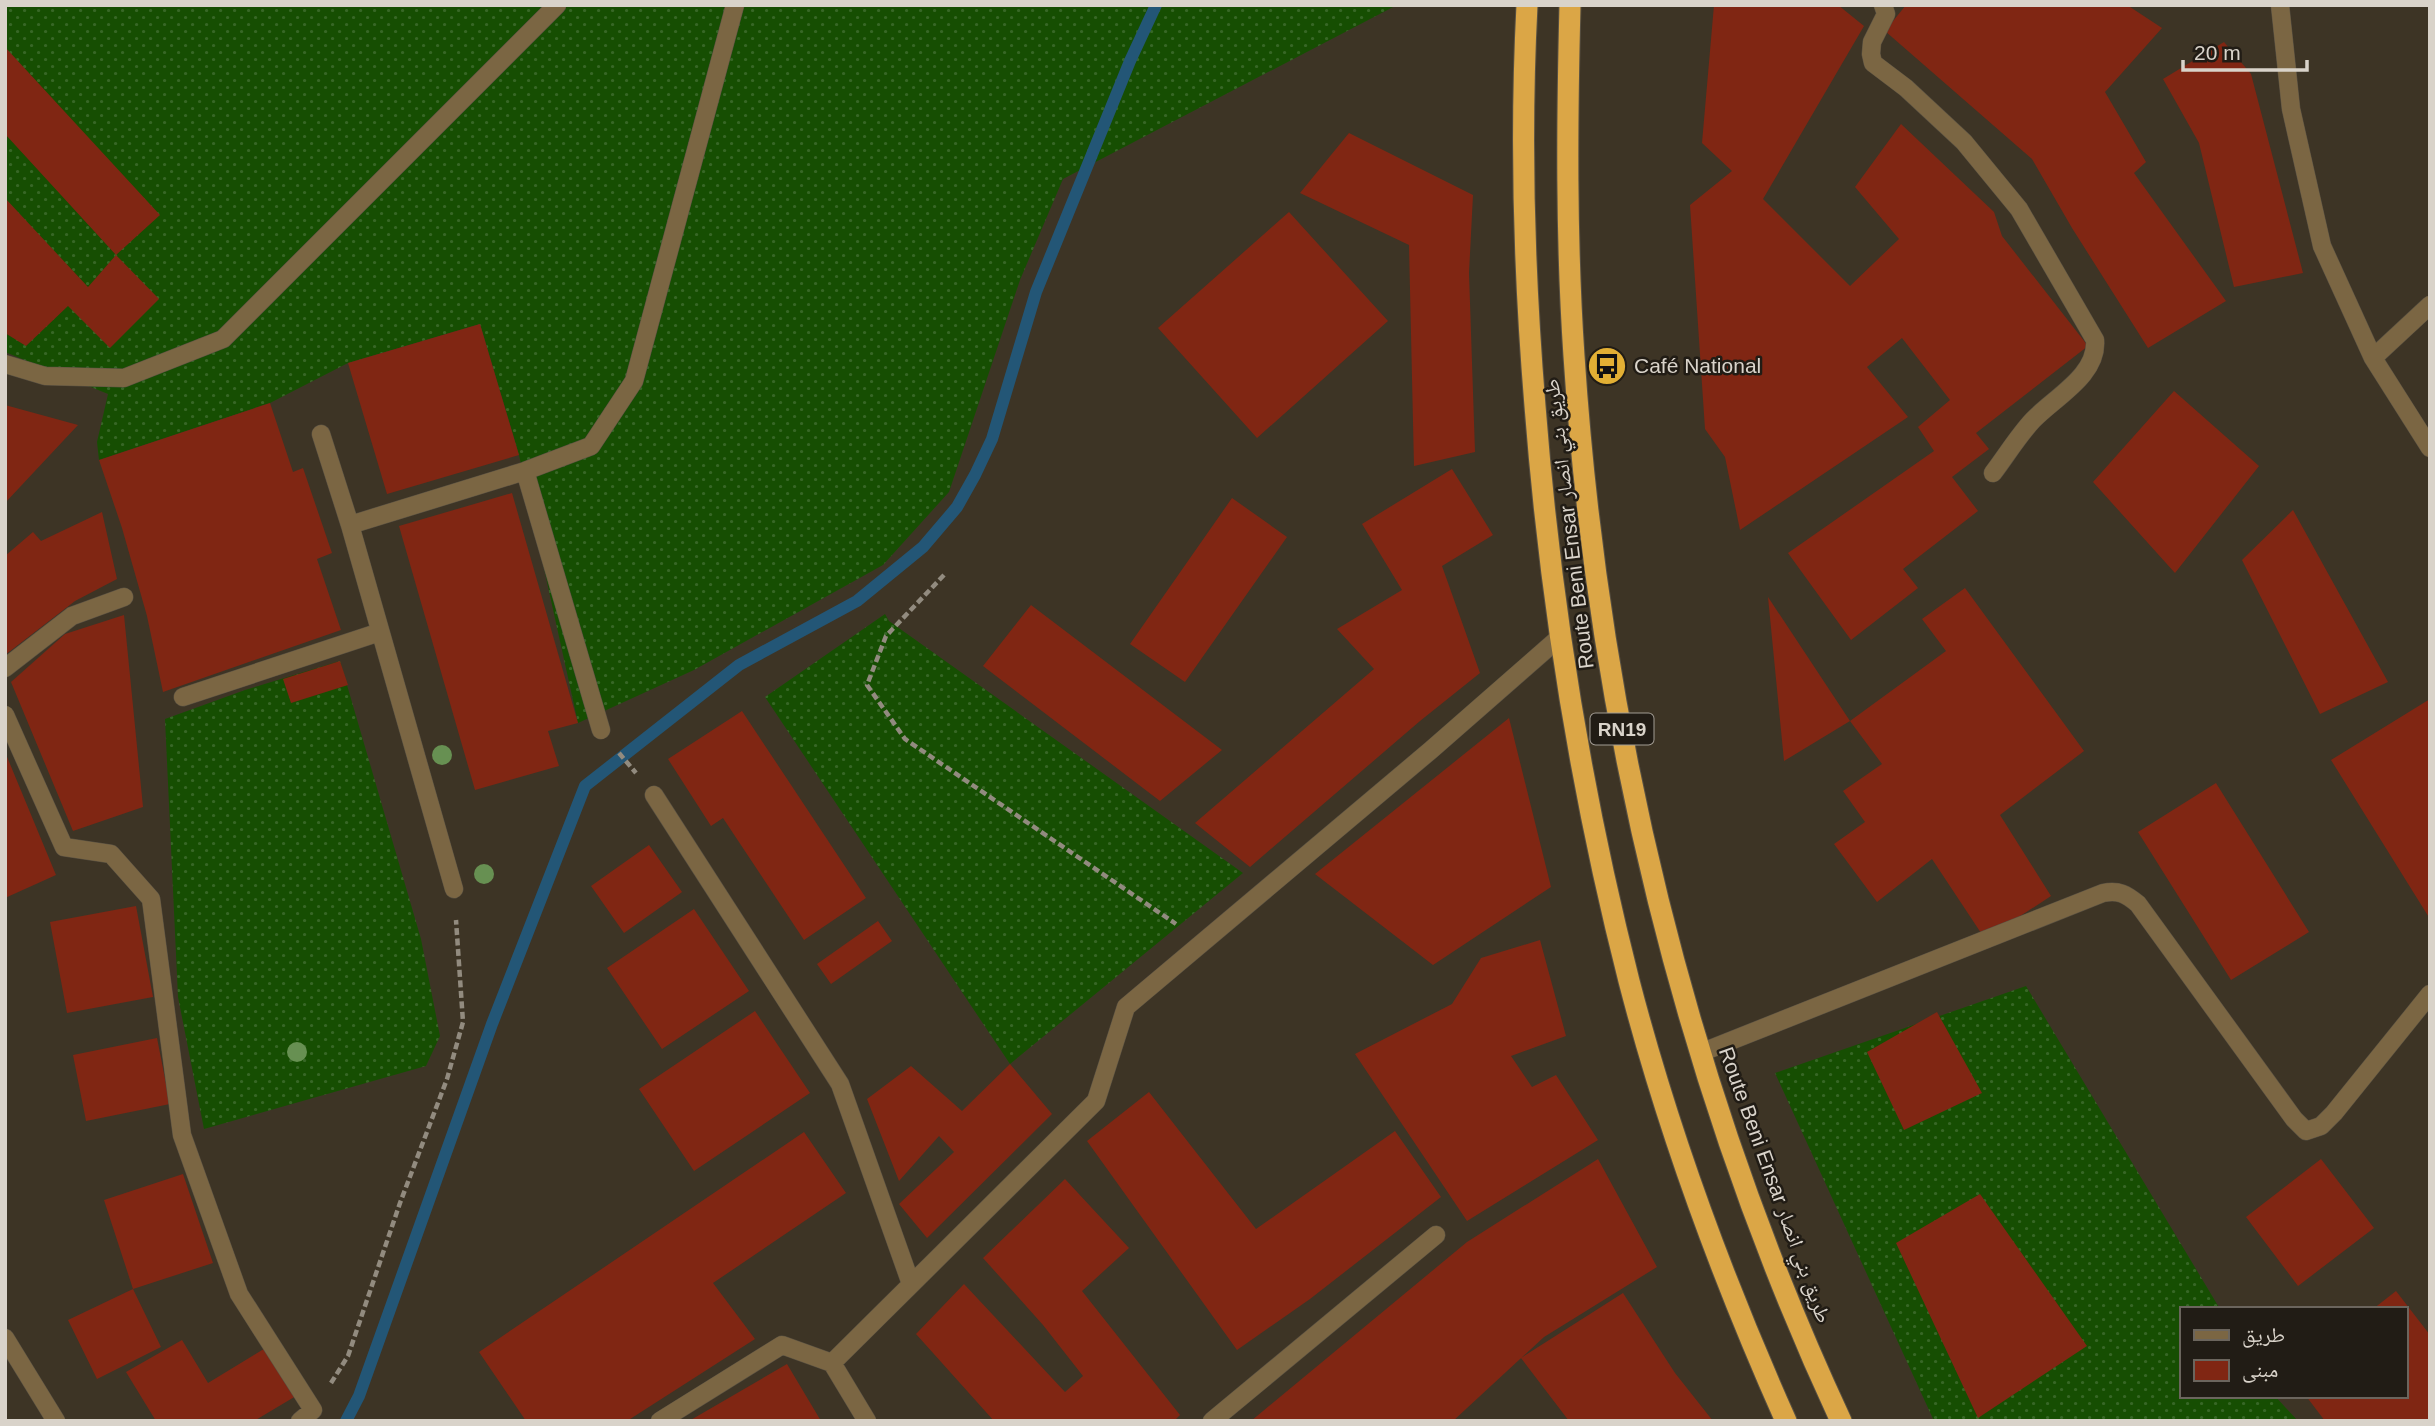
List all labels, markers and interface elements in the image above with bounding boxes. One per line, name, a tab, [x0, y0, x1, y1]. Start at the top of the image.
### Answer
scale bar	[2183, 28, 2307, 72]
text: 20 m	[2194, 41, 2241, 64]
bus stop icon: Café National	[1586, 345, 1628, 387]
place label: Café National	[1634, 354, 1761, 377]
street label: Route Beni Ensar طريق بني انصار	[1539, 377, 1603, 670]
road number: RN19	[1590, 714, 1654, 744]
street label: Route Beni Ensar طريق بني انصار	[1710, 1044, 1836, 1328]
legend	[2180, 1307, 2407, 1398]
text: طريق	[2242, 1323, 2285, 1348]
text: مبنى	[2242, 1358, 2278, 1383]

